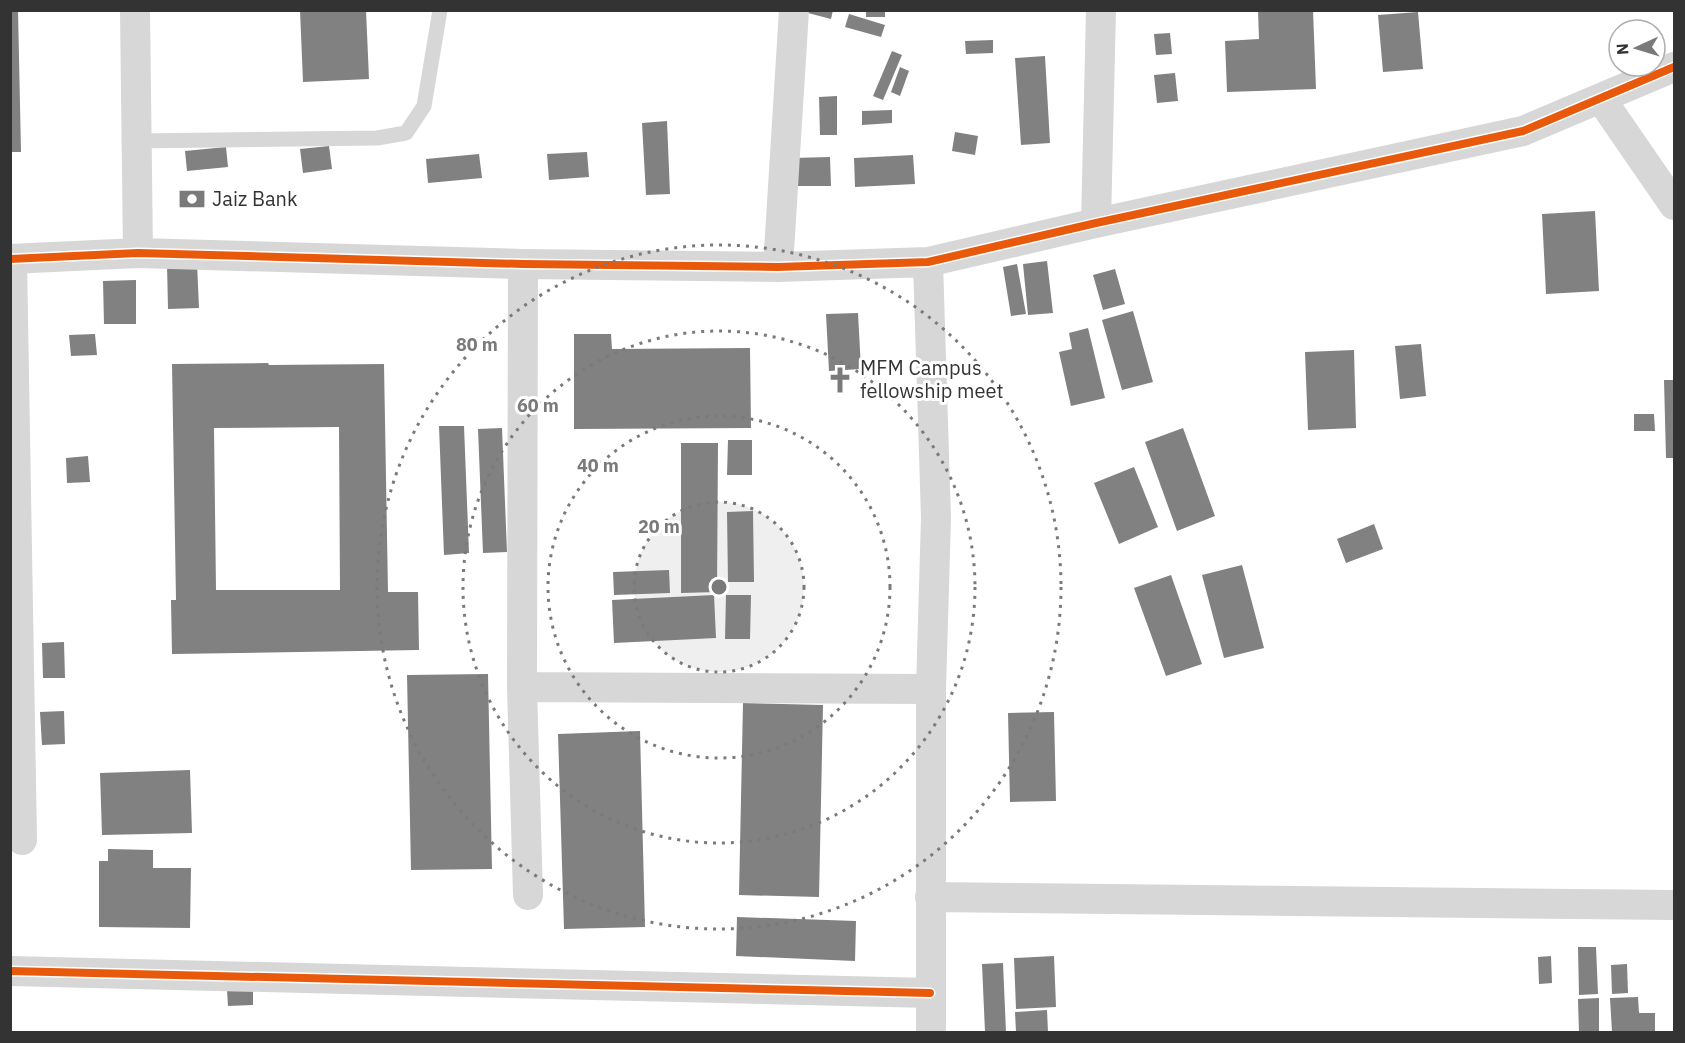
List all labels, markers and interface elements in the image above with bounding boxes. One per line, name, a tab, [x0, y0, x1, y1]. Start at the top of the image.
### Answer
north arrow	[1607, 18, 1667, 78]
text: N	[1612, 43, 1632, 56]
bank icon: Jaiz Bank	[177, 184, 207, 214]
place label: Jaiz Bank	[212, 185, 298, 212]
text: 80 m	[456, 333, 498, 356]
place label: MFM Campus fellowship meet	[860, 354, 1003, 404]
church icon: MFM Campus fellowship meet	[825, 365, 855, 395]
text: 60 m	[517, 394, 559, 417]
text: 40 m	[577, 454, 619, 477]
text: 20 m	[638, 515, 680, 538]
centre of rings	[709, 577, 729, 597]

